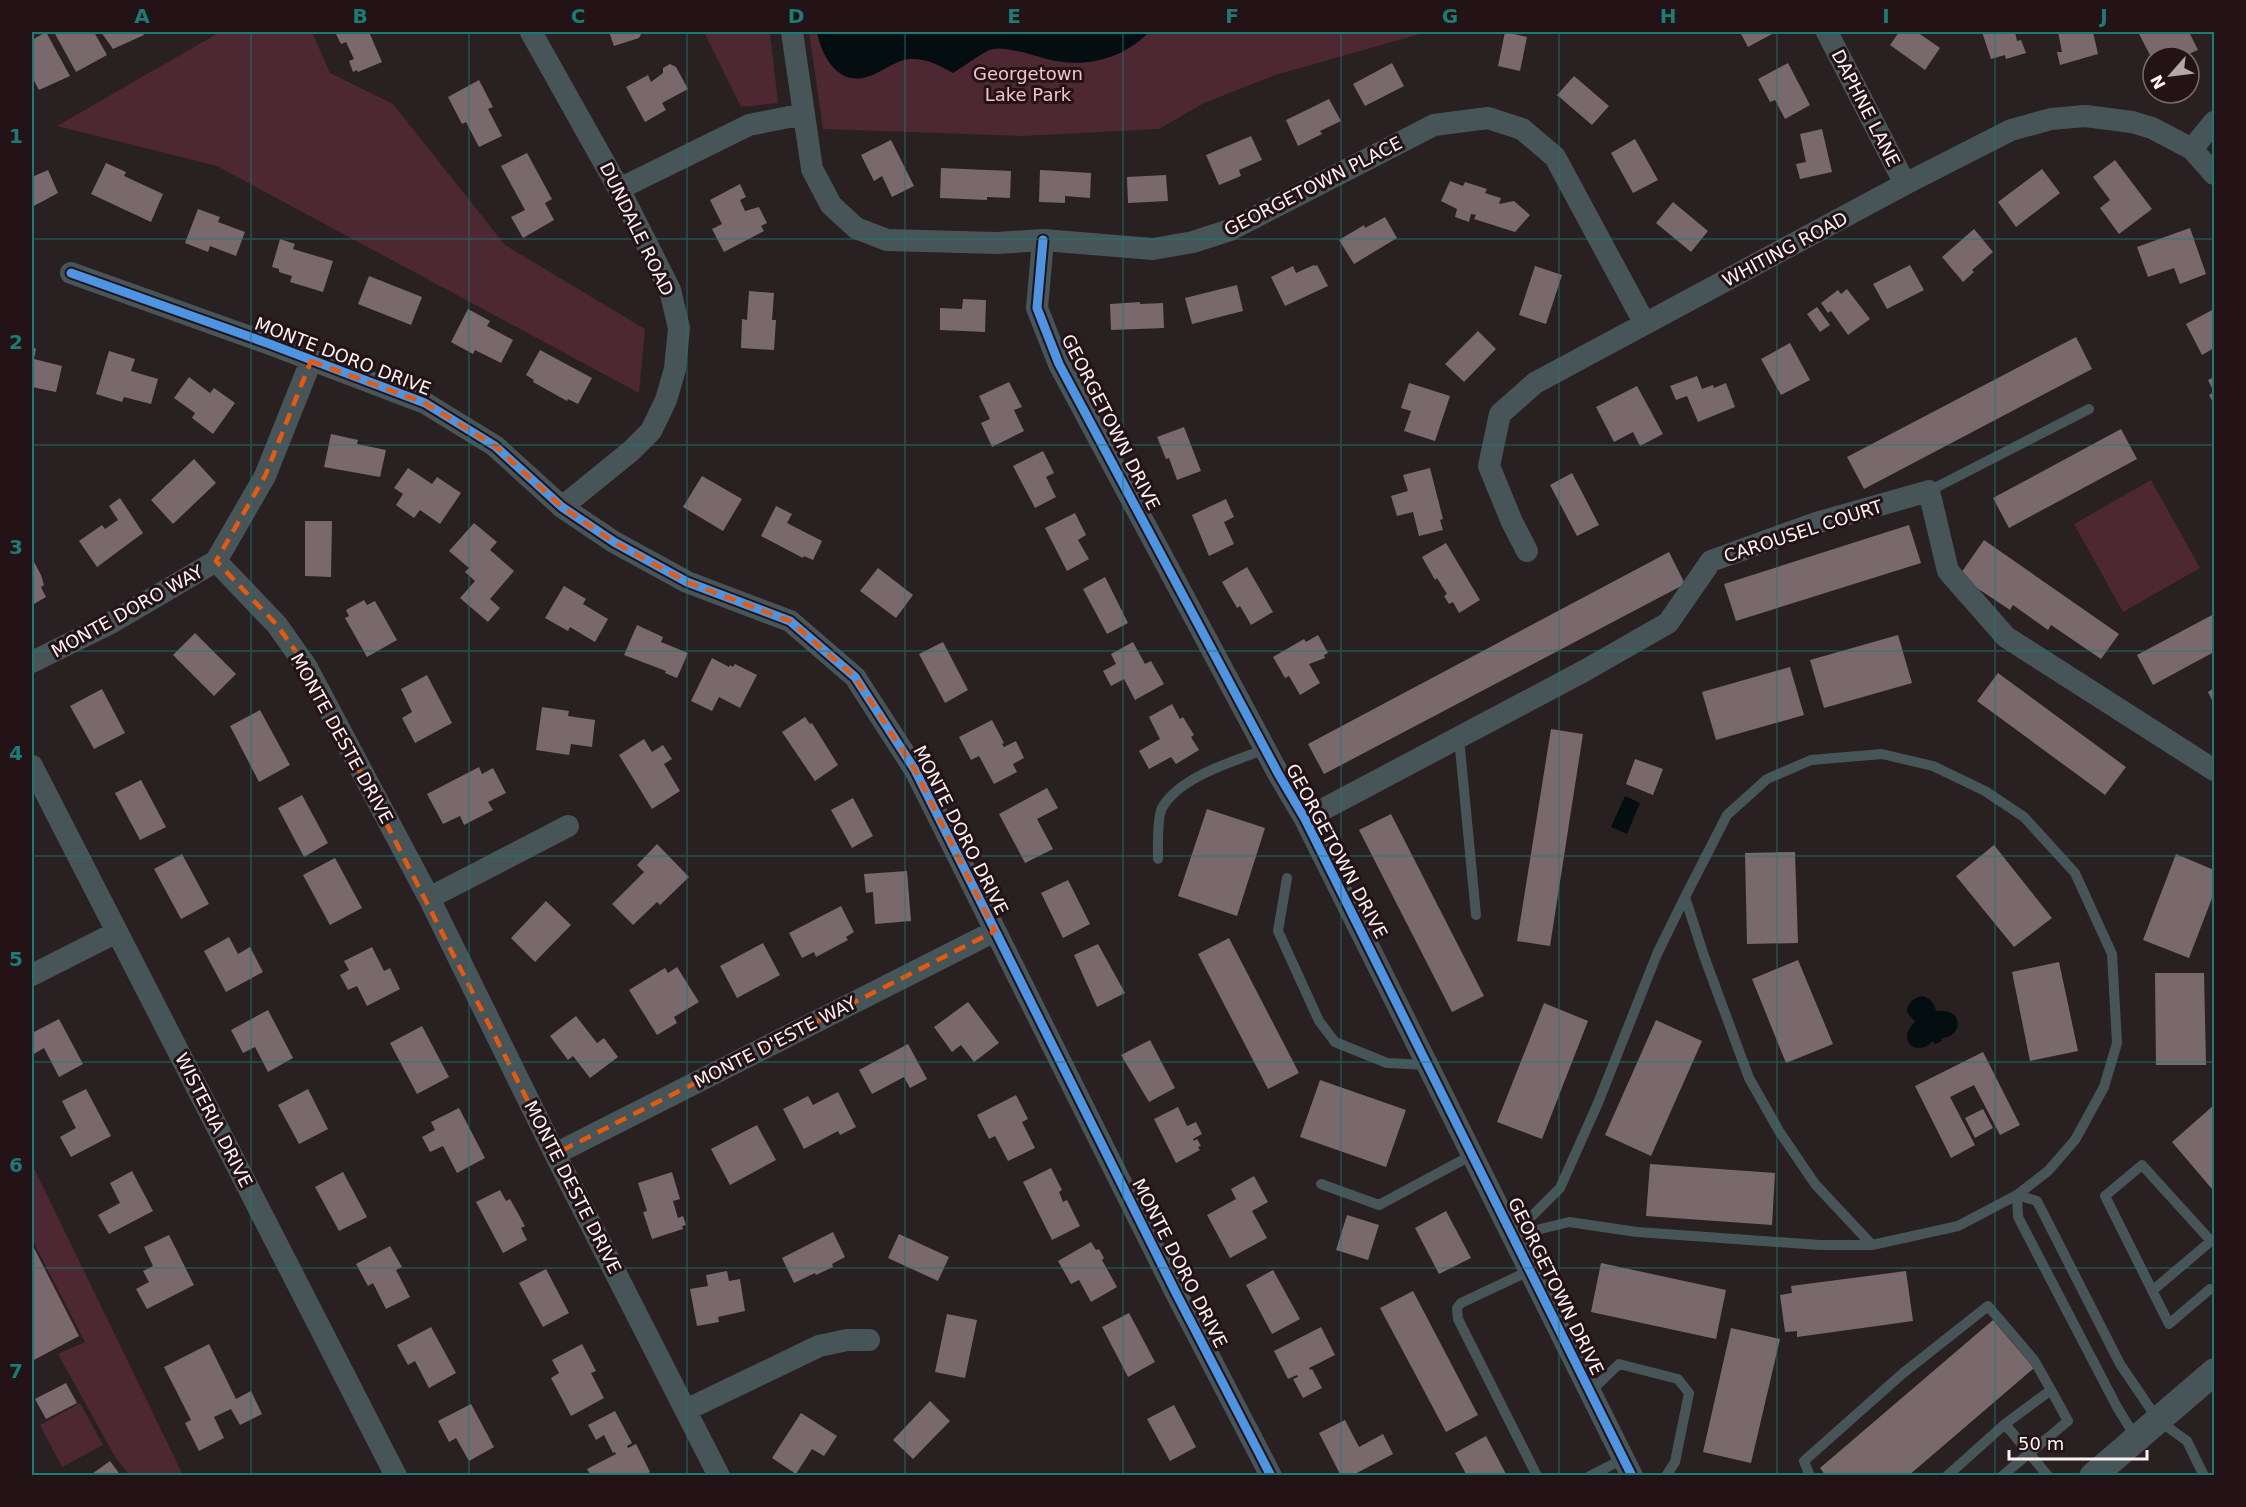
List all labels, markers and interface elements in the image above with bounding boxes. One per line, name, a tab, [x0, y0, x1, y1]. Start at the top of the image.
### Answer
text: A	[134, 4, 150, 28]
text: B	[352, 4, 368, 28]
text: C	[571, 4, 585, 28]
text: D	[788, 4, 804, 28]
text: E	[1007, 4, 1021, 28]
text: F	[1225, 4, 1239, 28]
text: G	[1442, 4, 1458, 28]
text: H	[1660, 4, 1676, 28]
text: I	[1882, 4, 1890, 28]
text: J	[2098, 4, 2108, 28]
north arrow	[2141, 45, 2201, 105]
street label: DAPHNE LANE	[1827, 46, 1905, 170]
park label: Georgetown Lake Park	[973, 63, 1083, 105]
text: N	[2147, 71, 2170, 92]
text: 1	[9, 124, 23, 148]
street label: GEORGETOWN PLACE	[1221, 132, 1405, 240]
street label: DUNDALE ROAD	[596, 159, 678, 299]
street label: WHITING ROAD	[1719, 207, 1851, 291]
street label: MONTE DORO DRIVE	[252, 313, 434, 399]
text: 2	[9, 330, 23, 354]
street label: GEORGETOWN DRIVE	[1057, 330, 1165, 514]
street label: CAROUSEL COURT	[1721, 495, 1886, 567]
text: 3	[9, 535, 23, 559]
street label: MONTE DORO WAY	[47, 560, 207, 661]
street label: MONTE DESTE DRIVE	[286, 649, 398, 827]
text: 4	[9, 741, 23, 765]
street label: MONTE DORO DRIVE	[909, 742, 1013, 918]
street label: GEORGETOWN DRIVE	[1282, 760, 1392, 942]
text: 5	[9, 947, 23, 971]
street label: MONTE D'ESTE WAY	[690, 991, 861, 1092]
street label: WISTERIA DRIVE	[171, 1049, 257, 1191]
street label: MONTE DESTE DRIVE	[520, 1097, 626, 1277]
text: 6	[9, 1153, 23, 1177]
street label: MONTE DORO DRIVE	[1128, 1175, 1232, 1351]
street label: GEORGETOWN DRIVE	[1504, 1194, 1608, 1378]
text: 7	[9, 1359, 23, 1383]
scale bar	[2009, 1423, 2147, 1461]
text: 50 m	[2018, 1433, 2064, 1454]

